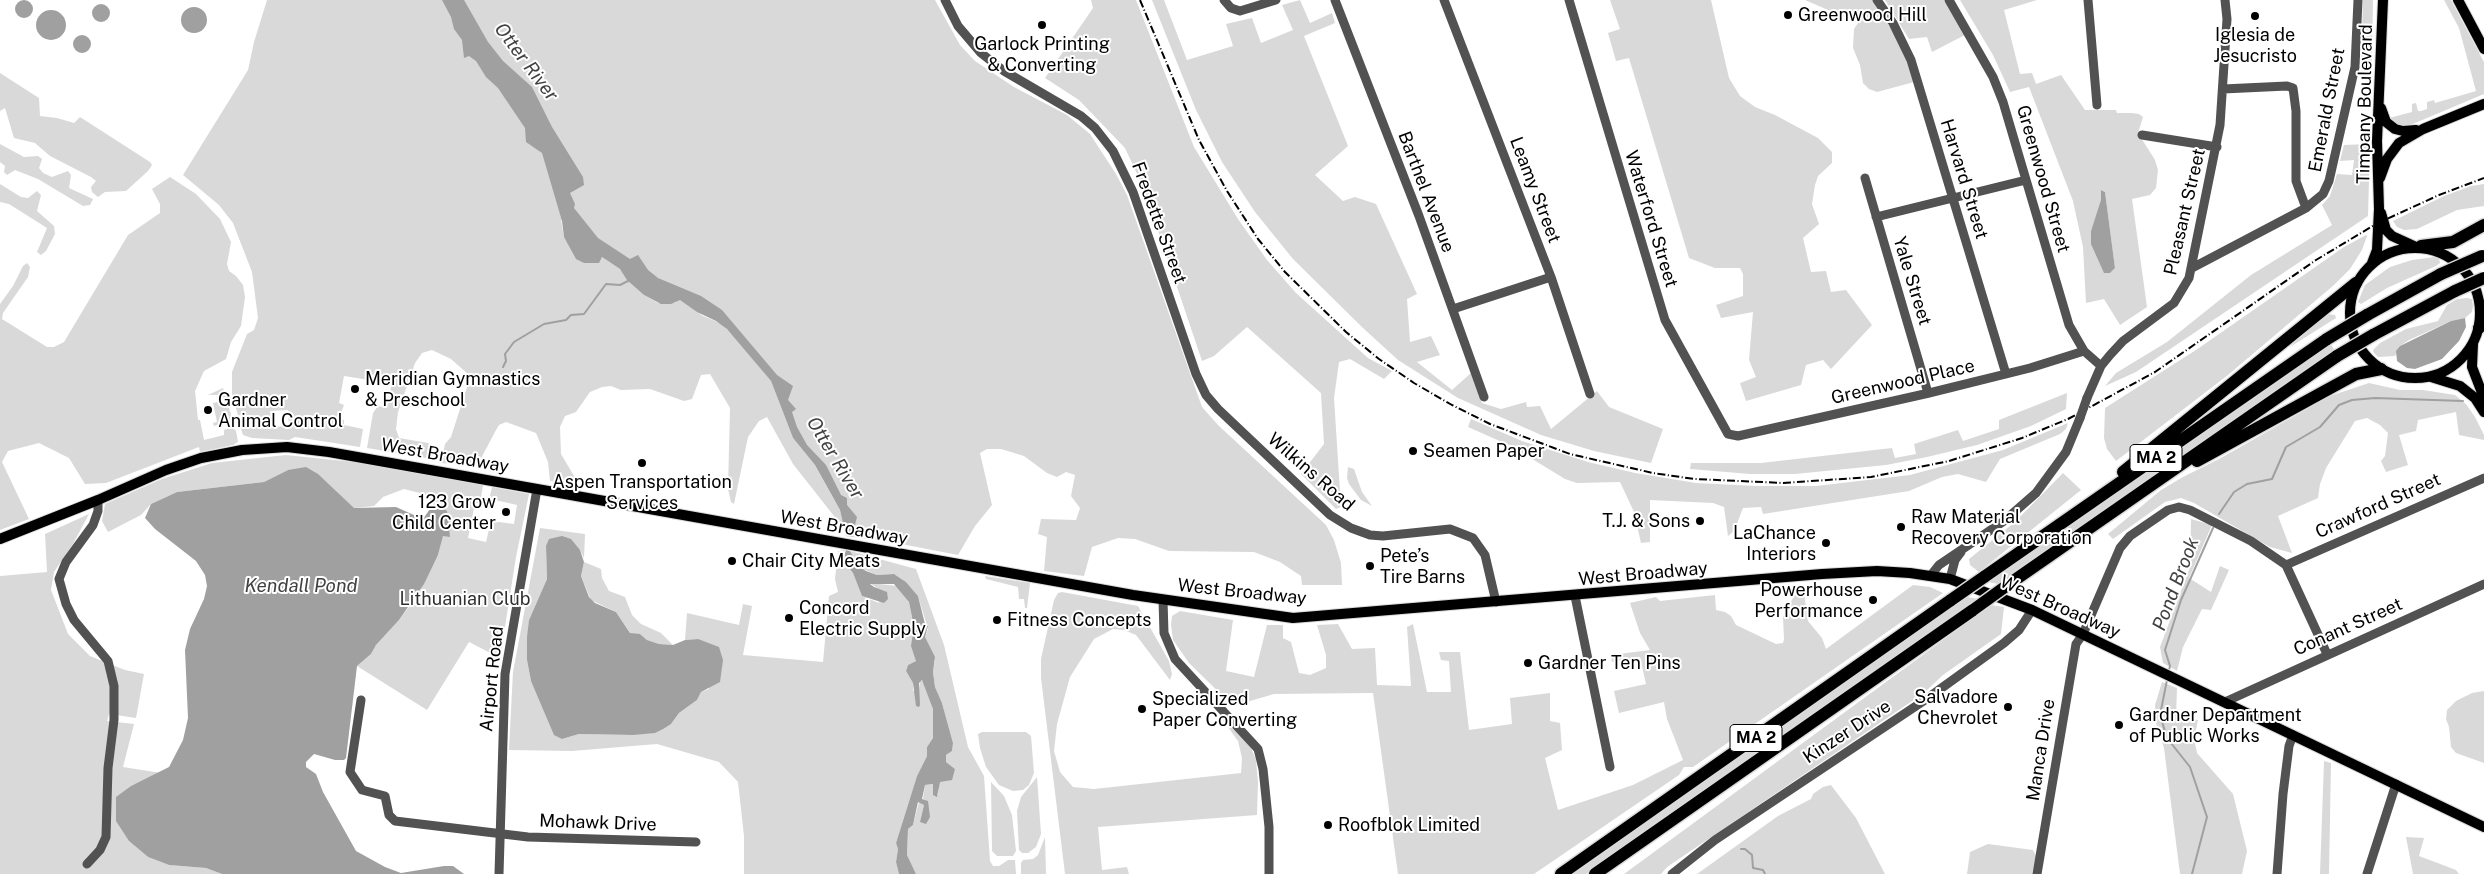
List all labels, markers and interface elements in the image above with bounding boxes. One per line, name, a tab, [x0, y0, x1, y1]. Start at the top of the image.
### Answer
place label: Greenwood Hill	[1798, 4, 1927, 26]
marker: Greenwood Hill	[1782, 9, 1794, 21]
marker: Iglesia de Jesucristo	[2249, 10, 2261, 22]
water label: Otter River	[489, 18, 563, 106]
marker: Garlock Printing & Converting	[1036, 19, 1048, 31]
place label: Iglesia de Jesucristo	[2213, 24, 2297, 66]
street label: Timpany Boulevard	[2353, 24, 2377, 184]
place label: Garlock Printing & Converting	[974, 33, 1110, 76]
street label: Emerald Street	[2304, 46, 2350, 174]
street label: Greenwood Street	[2012, 103, 2074, 255]
street label: Harvard Street	[1935, 116, 1993, 242]
street label: Barthel Avenue	[1393, 128, 1459, 256]
street label: Leamy Street	[1505, 134, 1565, 246]
street label: Pleasant Street	[2160, 147, 2210, 277]
street label: Waterford Street	[1620, 148, 1682, 290]
street label: Fredette Street	[1127, 159, 1191, 287]
street label: Yale Street	[1888, 234, 1936, 328]
street label: Greenwood Place	[1829, 355, 1977, 409]
place label: Meridian Gymnastics & Preschool	[365, 368, 540, 410]
marker: Meridian Gymnastics & Preschool	[349, 383, 361, 395]
place label: Gardner Animal Control	[218, 389, 343, 432]
marker: Gardner Animal Control	[202, 404, 214, 416]
water label: Otter River	[802, 413, 868, 503]
street label: Wilkins Road	[1263, 428, 1359, 516]
street label: West Broadway	[379, 434, 511, 478]
place label: Seamen Paper	[1423, 440, 1545, 462]
road number: MA 2	[2130, 444, 2182, 472]
marker: Seamen Paper	[1407, 445, 1419, 457]
marker: Aspen Transportation Services	[636, 457, 648, 469]
street label: Crawford Street	[2312, 469, 2444, 543]
place label: Aspen Transportation Services	[552, 471, 732, 514]
place label: 123 Grow Child Center	[392, 491, 496, 534]
marker: 123 Grow Child Center	[500, 506, 512, 518]
street label: West Broadway	[778, 506, 910, 550]
place label: Raw Material Recovery Corporation	[1911, 506, 2092, 548]
place label: T.J. & Sons	[1602, 510, 1690, 532]
marker: T.J. & Sons	[1694, 515, 1706, 527]
marker: Raw Material Recovery Corporation	[1895, 521, 1907, 533]
place label: LaChance Interiors	[1733, 522, 1816, 564]
water label: Pond Brook	[2148, 534, 2204, 634]
marker: LaChance Interiors	[1820, 537, 1832, 549]
place label: Pete’s Tire Barns	[1380, 545, 1465, 588]
place label: Chair City Meats	[742, 550, 880, 572]
marker: Chair City Meats	[726, 555, 738, 567]
street label: West Broadway	[1578, 558, 1708, 590]
marker: Pete’s Tire Barns	[1364, 560, 1376, 572]
street label: West Broadway	[1996, 571, 2124, 643]
street label: West Broadway	[1176, 574, 1308, 610]
water label: Kendall Pond	[245, 575, 357, 597]
place label: Powerhouse Performance	[1754, 579, 1863, 622]
park label: Lithuanian Club	[399, 588, 531, 610]
street label: Conant Street	[2290, 593, 2406, 661]
marker: Powerhouse Performance	[1867, 594, 1879, 606]
place label: Concord Electric Supply	[799, 597, 926, 640]
place label: Fitness Concepts	[1007, 609, 1151, 631]
marker: Concord Electric Supply	[783, 612, 795, 624]
marker: Fitness Concepts	[991, 614, 1003, 626]
street label: Airport Road	[476, 625, 508, 733]
place label: Gardner Ten Pins	[1538, 652, 1681, 674]
marker: Gardner Ten Pins	[1522, 657, 1534, 669]
place label: Salvadore Chevrolet	[1914, 686, 1998, 729]
place label: Specialized Paper Converting	[1152, 688, 1297, 731]
street label: Kinzer Drive	[1799, 696, 1895, 768]
street label: Manca Drive	[2022, 697, 2060, 803]
marker: Salvadore Chevrolet	[2002, 701, 2014, 713]
marker: Specialized Paper Converting	[1136, 703, 1148, 715]
place label: Gardner Department of Public Works	[2129, 704, 2302, 746]
marker: Gardner Department of Public Works	[2113, 719, 2125, 731]
road number: MA 2	[1730, 724, 1782, 751]
street label: Mohawk Drive	[539, 810, 657, 836]
place label: Roofblok Limited	[1338, 814, 1480, 836]
marker: Roofblok Limited	[1322, 819, 1334, 831]

